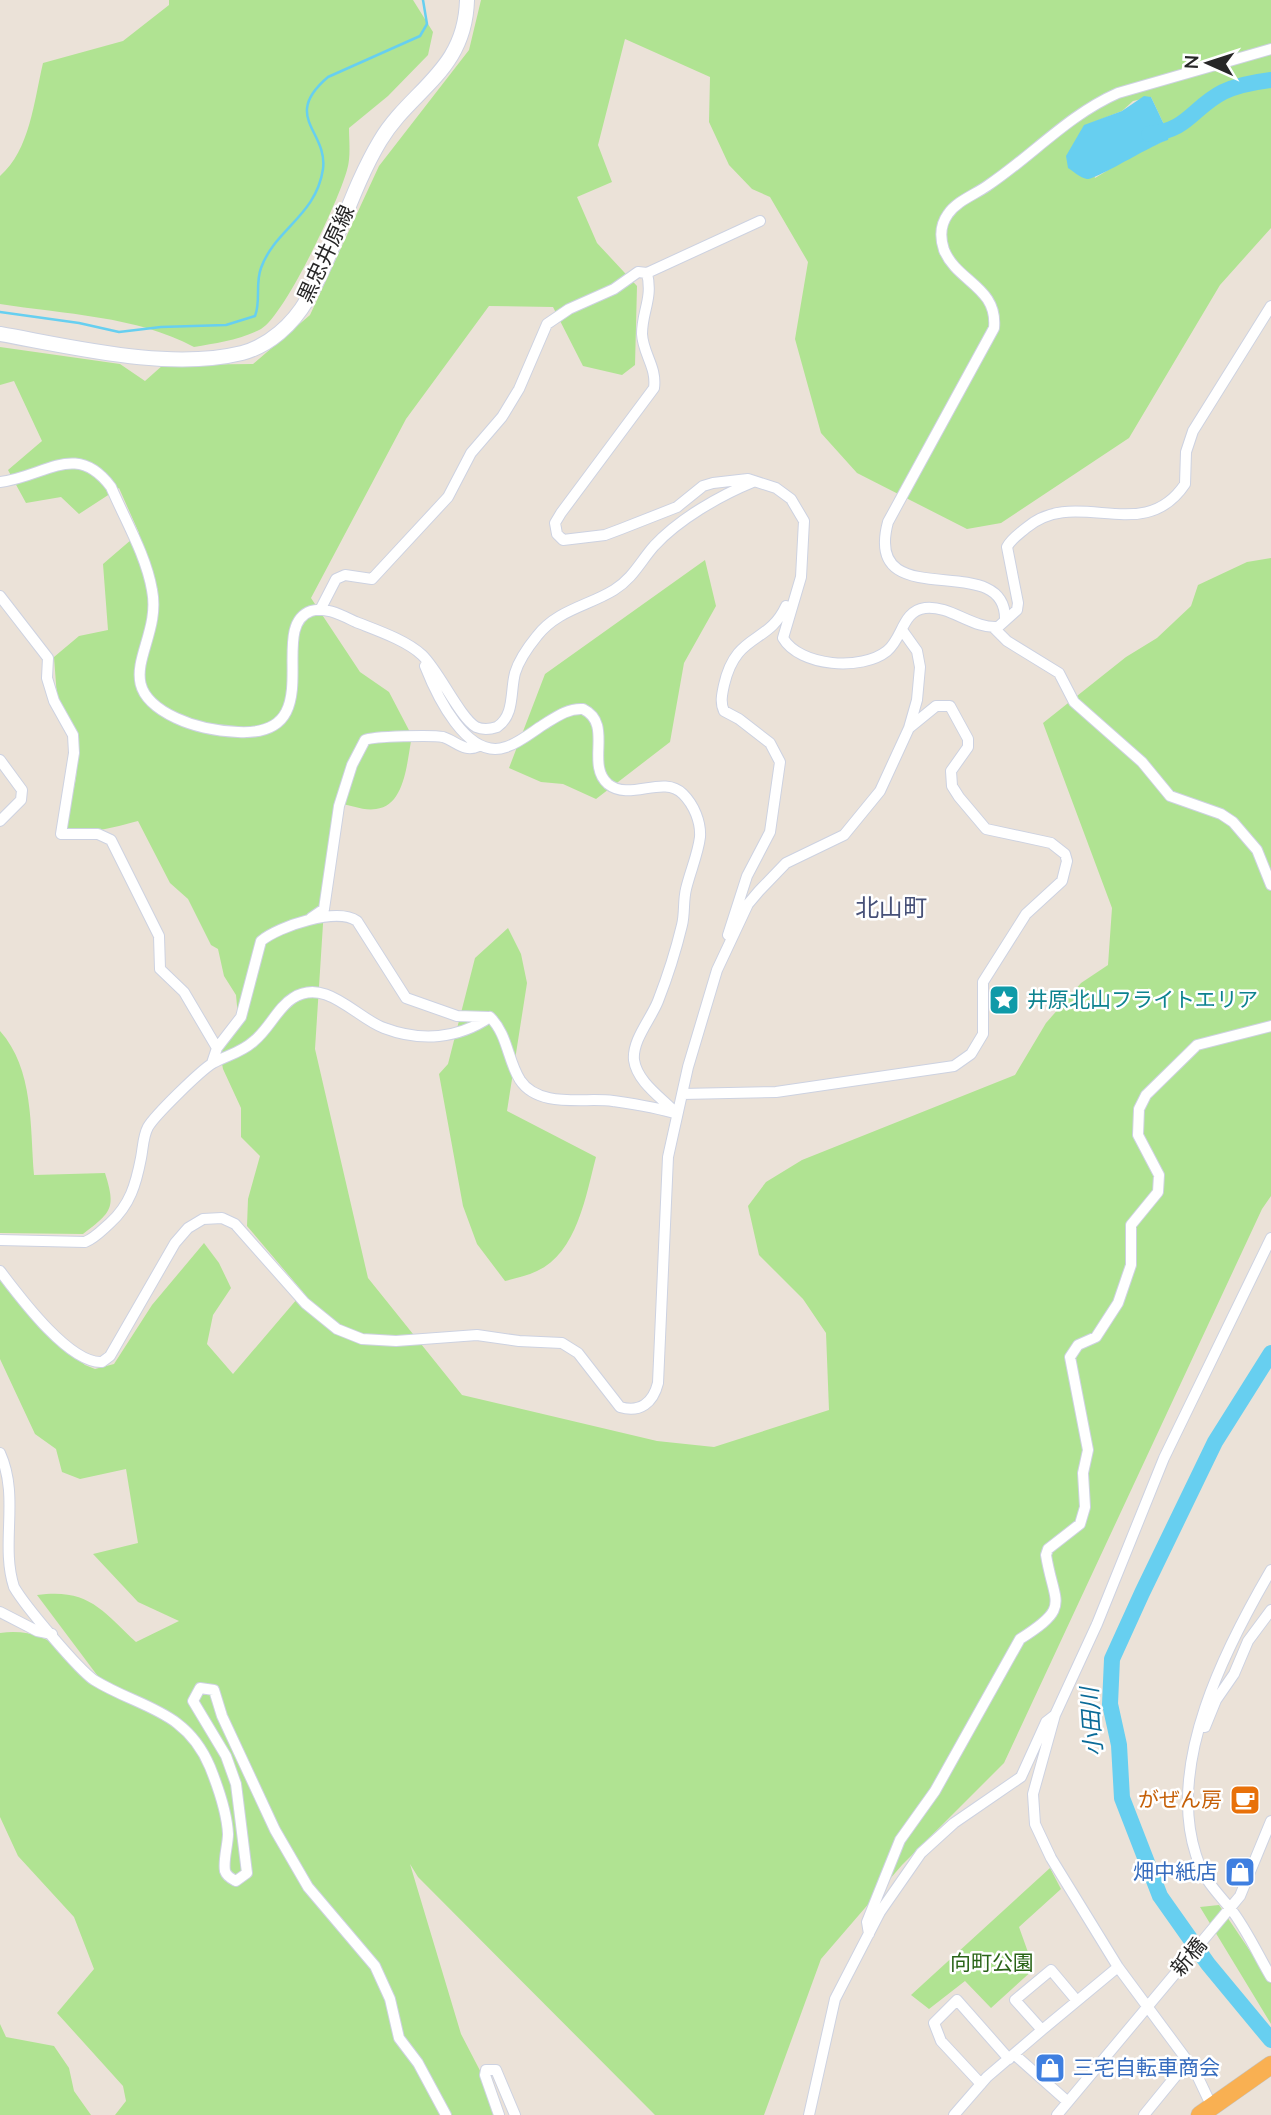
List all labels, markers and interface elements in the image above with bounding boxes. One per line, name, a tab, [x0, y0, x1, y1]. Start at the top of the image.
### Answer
north arrow	[1173, 28, 1243, 98]
text: N	[1179, 54, 1205, 70]
street label: 黒忠井原線	[291, 201, 361, 307]
district label: 北山町	[855, 892, 927, 924]
place icon: 井原北山フライトエリア	[987, 983, 1021, 1017]
place label: 井原北山フライトエリア	[1027, 986, 1258, 1014]
water label: 小田川	[1074, 1684, 1110, 1757]
cafe icon: がぜん房	[1228, 1783, 1262, 1817]
place label: がぜん房	[1138, 1786, 1222, 1814]
shop icon: 畑中紙店	[1223, 1855, 1257, 1889]
place label: 畑中紙店	[1133, 1858, 1217, 1886]
street label: 新橋	[1165, 1932, 1213, 1982]
park label: 向町公園	[950, 1949, 1034, 1977]
shop icon: 三宅自転車商会	[1033, 2051, 1067, 2085]
place label: 三宅自転車商会	[1073, 2054, 1220, 2082]

